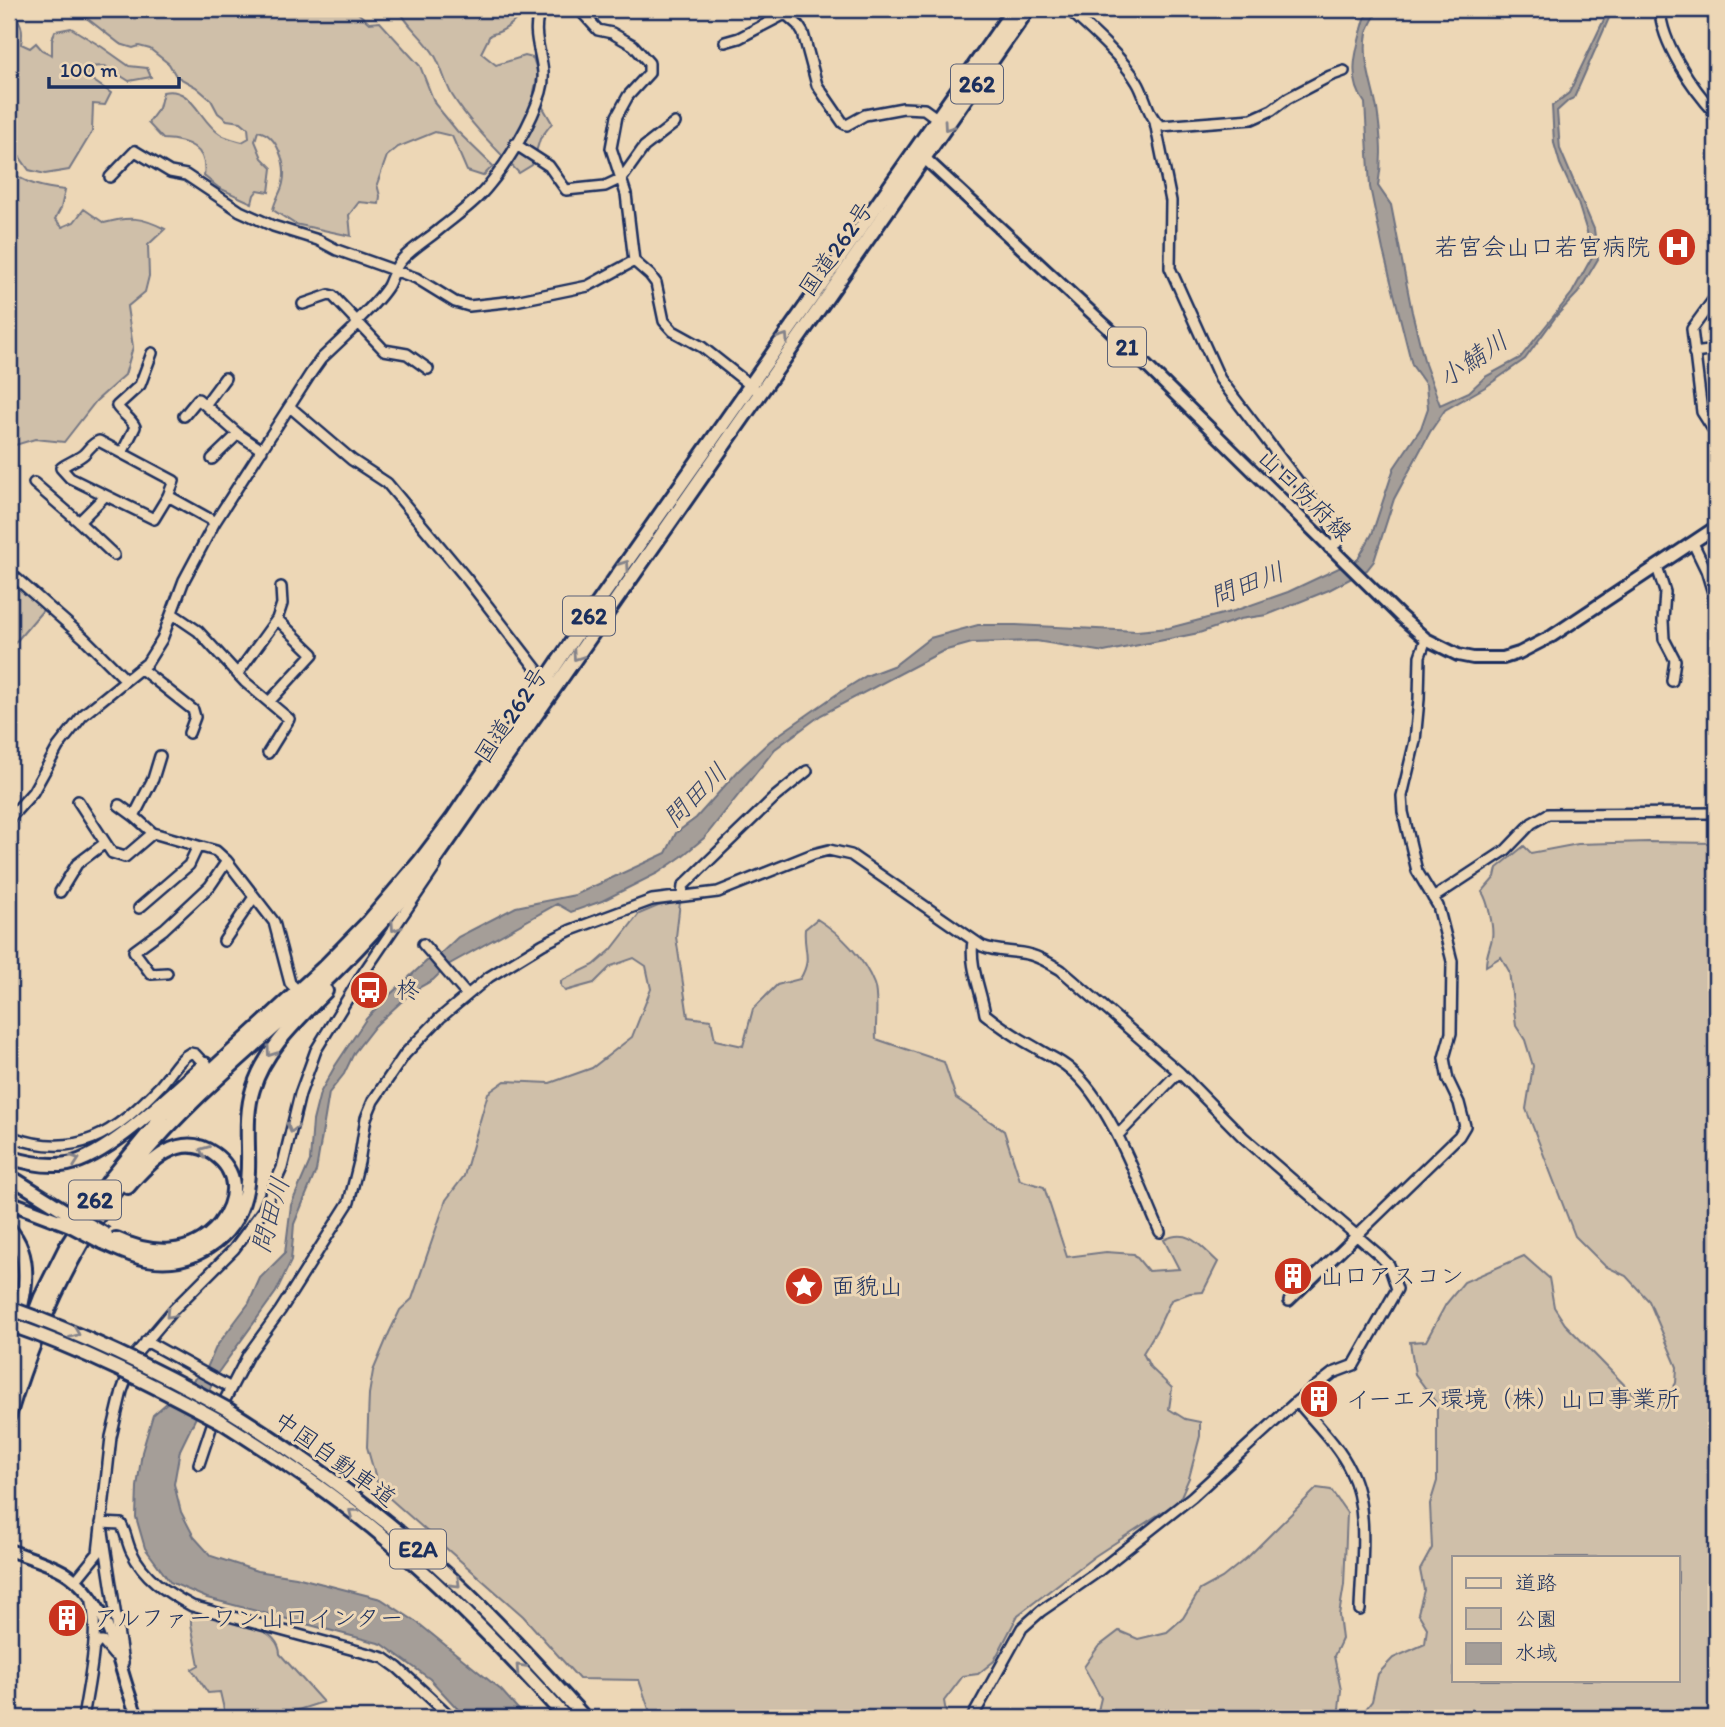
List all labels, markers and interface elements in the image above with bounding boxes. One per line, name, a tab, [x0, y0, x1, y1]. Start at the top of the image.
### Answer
scale bar	[49, 46, 178, 90]
text: 100 m	[60, 57, 118, 82]
road number: 262	[951, 64, 1003, 104]
one-way arrow	[944, 118, 956, 131]
street label: 国道262号	[792, 195, 879, 302]
hospital icon: 若宮会山口若宮病院	[1656, 226, 1698, 268]
place label: 若宮会山口若宮病院	[1434, 232, 1650, 261]
water label: 小鯖川	[1432, 324, 1514, 394]
road number: 21	[1108, 328, 1146, 366]
one-way arrow	[776, 333, 788, 346]
street label: 山口防府線	[1252, 443, 1359, 547]
water label: 問田川	[1205, 555, 1289, 613]
one-way arrow	[617, 560, 629, 573]
road number: 262	[563, 596, 615, 636]
one-way arrow	[572, 648, 585, 661]
street label: 国道262号	[468, 661, 553, 768]
water label: 問田川	[656, 756, 734, 834]
one-way arrow	[390, 920, 403, 933]
bus stop icon: 柊	[348, 969, 390, 1011]
place label: 柊	[396, 975, 420, 1004]
one-way arrow	[267, 1044, 280, 1057]
one-way arrow	[286, 1122, 300, 1134]
one-way arrow	[199, 1145, 211, 1159]
one-way arrow	[69, 1154, 81, 1168]
water label: 問田川	[244, 1173, 296, 1257]
road number: 262	[69, 1180, 121, 1219]
building icon: 山口アスコン	[1272, 1255, 1314, 1297]
place label: 山口アスコン	[1320, 1261, 1464, 1290]
place icon: 面貌山	[783, 1265, 825, 1307]
place label: 面貌山	[831, 1271, 903, 1300]
one-way arrow	[166, 1306, 178, 1319]
one-way arrow	[69, 1325, 81, 1339]
building icon: イーエス環境（株）山口事業所	[1298, 1378, 1340, 1420]
place label: イーエス環境（株）山口事業所	[1346, 1384, 1680, 1413]
street label: 中国自動車道	[269, 1405, 402, 1513]
one-way arrow	[349, 1509, 361, 1522]
road number: E2A	[390, 1530, 446, 1568]
legend	[1452, 1556, 1680, 1682]
text: 道路	[1515, 1570, 1557, 1595]
one-way arrow	[448, 1575, 461, 1587]
building icon: アルファーワン山口インター	[46, 1597, 88, 1639]
place label: アルファーワン山口インター	[94, 1603, 404, 1632]
text: 公園	[1515, 1606, 1557, 1631]
text: 水域	[1515, 1640, 1557, 1665]
one-way arrow	[516, 1663, 528, 1676]

